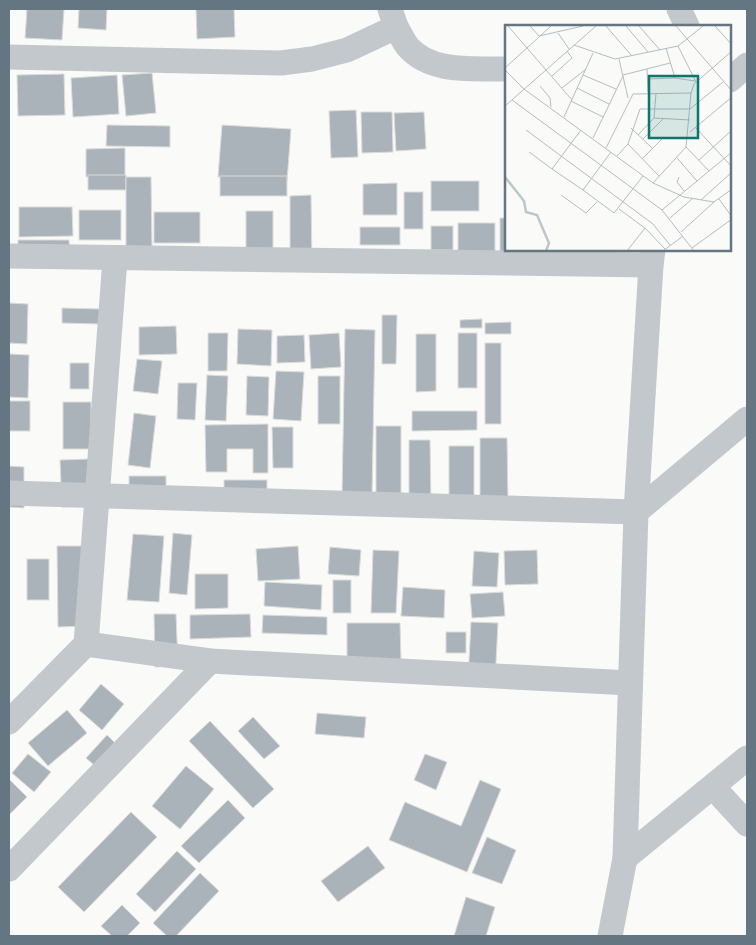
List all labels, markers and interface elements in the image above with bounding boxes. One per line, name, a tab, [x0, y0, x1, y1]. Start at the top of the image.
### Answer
inset map	[505, 25, 731, 251]

